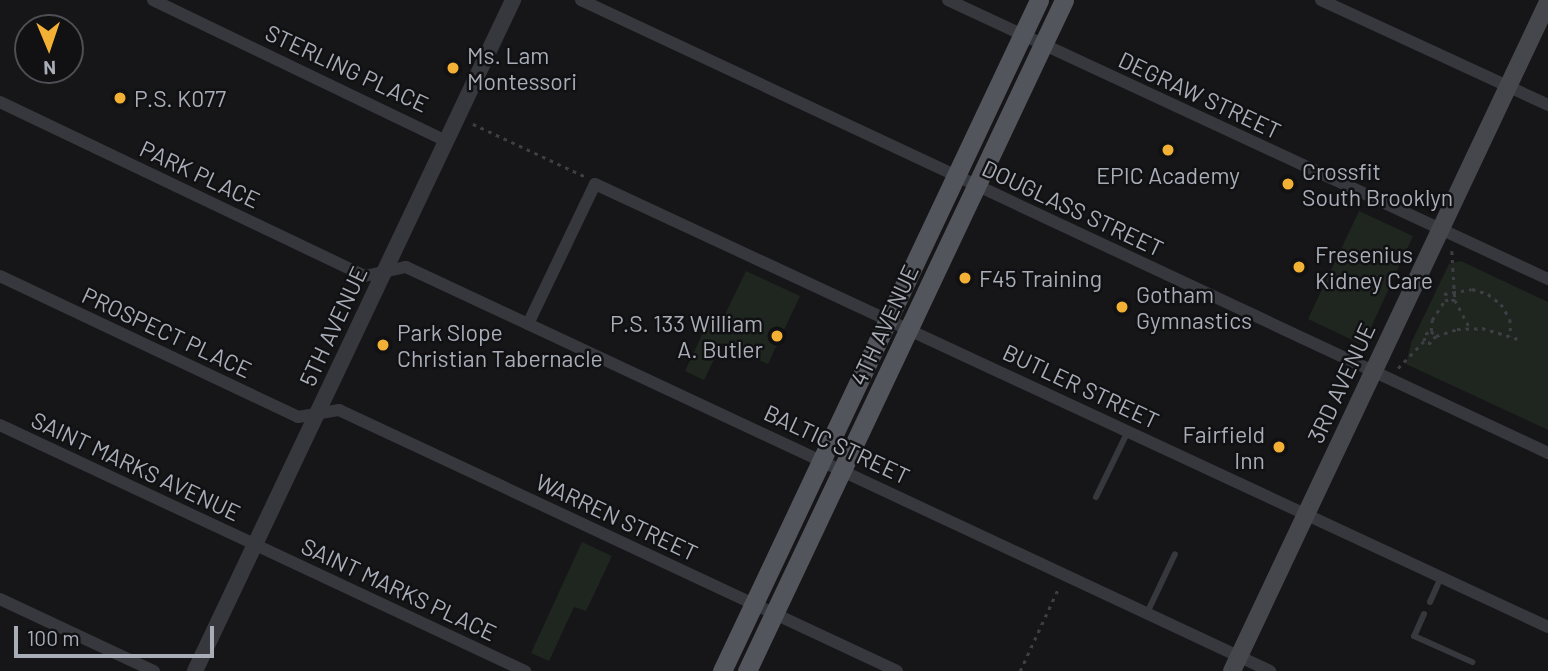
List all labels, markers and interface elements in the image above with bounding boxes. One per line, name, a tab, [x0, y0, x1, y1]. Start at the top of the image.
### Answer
north arrow	[14, 14, 84, 84]
street label: STERLING PLACE	[261, 18, 433, 118]
place label: Ms. Lam Montessori	[467, 41, 577, 95]
street label: DEGRAW STREET	[1114, 45, 1286, 145]
text: N	[43, 57, 56, 80]
marker: Ms. Lam Montessori	[445, 60, 461, 76]
place label: P.S. K077	[134, 84, 226, 112]
marker: P.S. K077	[112, 90, 128, 106]
street label: PARK PLACE	[136, 134, 264, 214]
marker: EPIC Academy	[1160, 142, 1176, 158]
street label: DOUGLASS STREET	[978, 154, 1168, 262]
place label: Crossfit South Brooklyn	[1302, 157, 1453, 211]
place label: EPIC Academy	[1096, 161, 1240, 189]
marker: Crossfit South Brooklyn	[1280, 176, 1296, 192]
place label: Fresenius Kidney Care	[1315, 240, 1433, 294]
marker: Fresenius Kidney Care	[1289, 257, 1309, 277]
street label: 4TH AVENUE	[844, 260, 924, 390]
street label: 5TH AVENUE	[293, 262, 373, 390]
place label: F45 Training	[979, 264, 1102, 292]
marker: F45 Training	[957, 270, 973, 286]
place label: Gotham Gymnastics	[1136, 280, 1252, 334]
street label: PROSPECT PLACE	[78, 281, 256, 383]
marker: Gotham Gymnastics	[1114, 299, 1130, 315]
place label: P.S. 133 William A. Butler	[610, 309, 763, 363]
place label: Park Slope Christian Tabernacle	[397, 318, 603, 372]
street label: 3RD AVENUE	[1301, 319, 1381, 447]
marker: P.S. 133 William A. Butler	[769, 328, 785, 344]
marker: Park Slope Christian Tabernacle	[375, 337, 391, 353]
street label: BUTLER STREET	[999, 338, 1163, 434]
street label: BALTIC STREET	[760, 398, 914, 490]
street label: SAINT MARKS AVENUE	[27, 405, 245, 527]
place label: Fairfield Inn	[1182, 420, 1265, 474]
marker: Fairfield Inn	[1271, 439, 1287, 455]
street label: WARREN STREET	[532, 467, 702, 567]
street label: SAINT MARKS PLACE	[297, 532, 501, 646]
scale bar	[18, 612, 217, 656]
text: 100 m	[27, 625, 80, 650]

